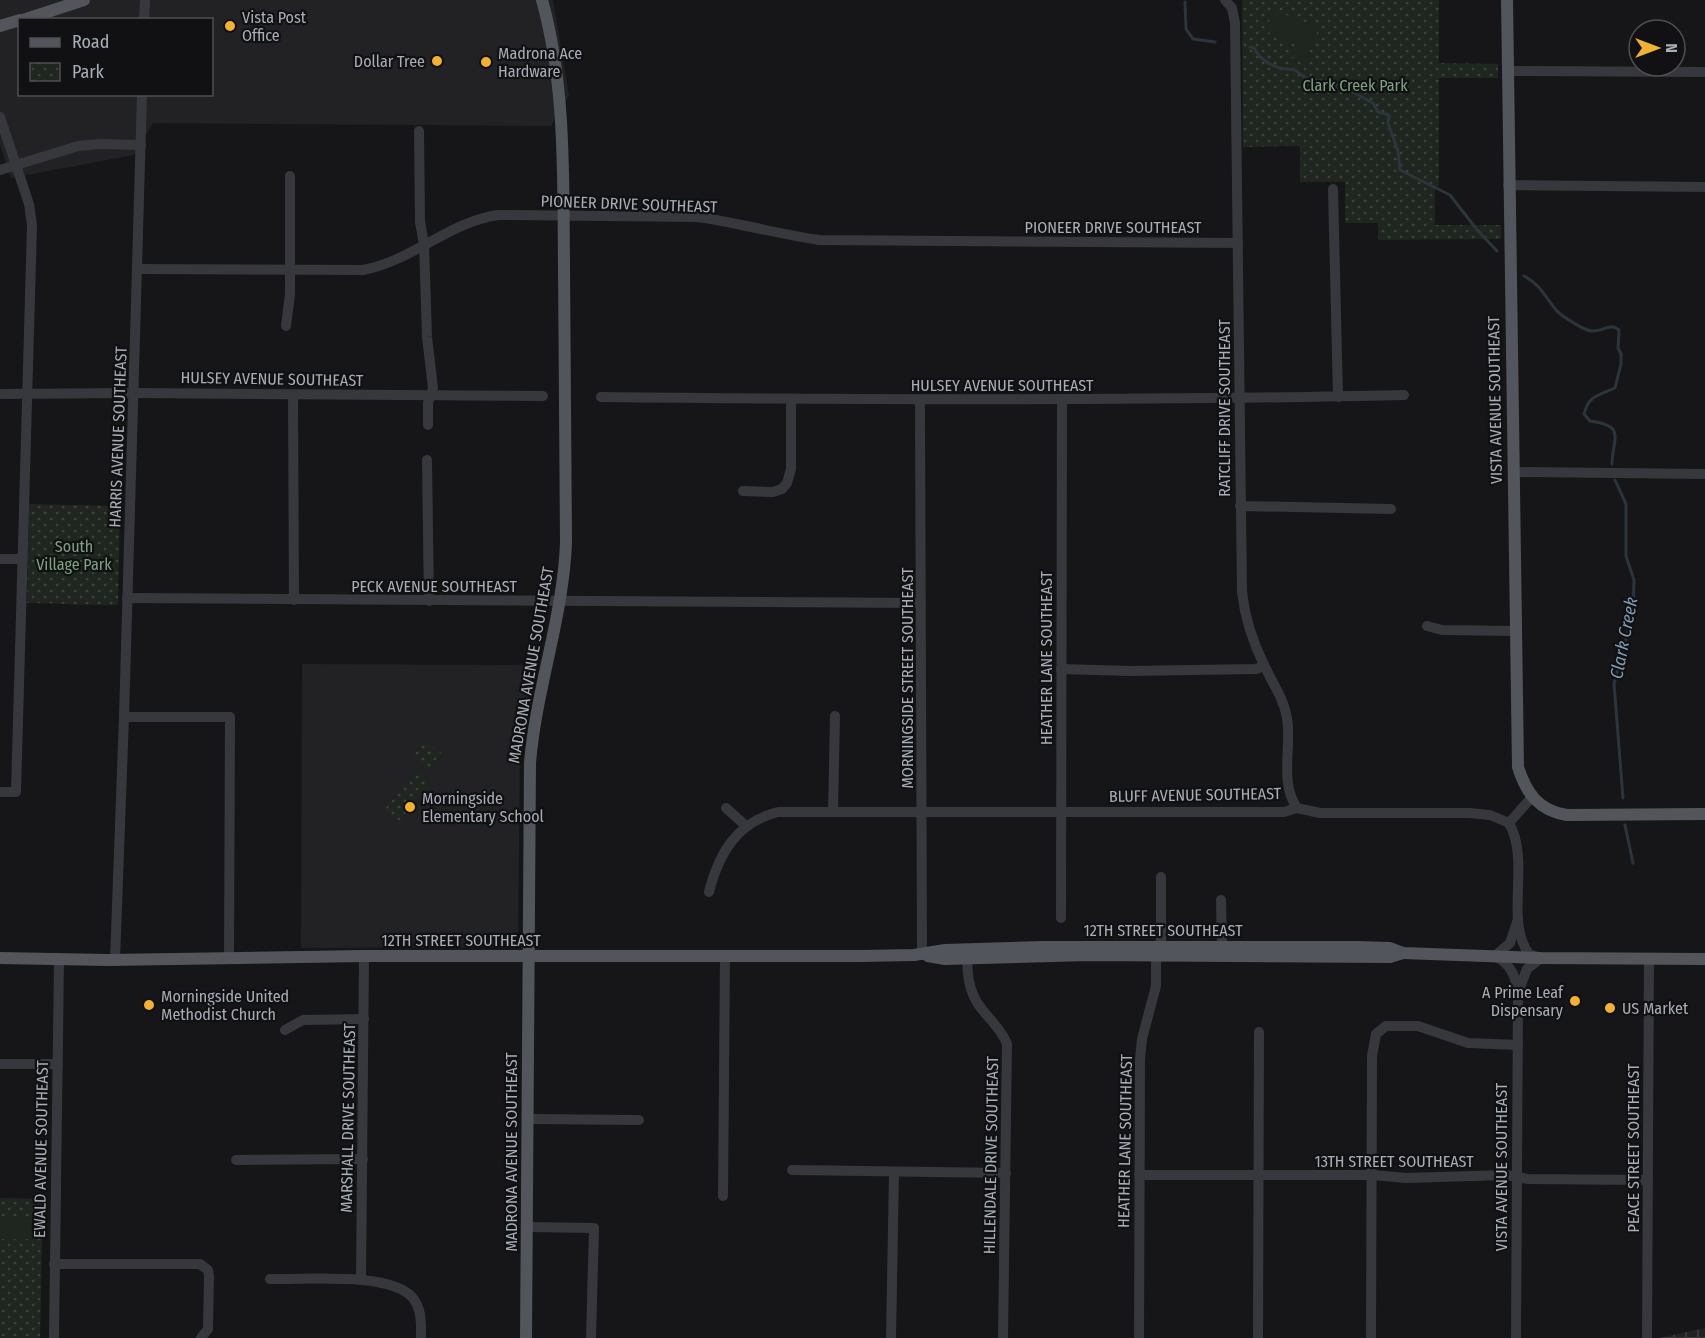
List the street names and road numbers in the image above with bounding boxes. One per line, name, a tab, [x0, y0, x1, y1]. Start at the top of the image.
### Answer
street label: PIONEER DRIVE SOUTHEAST	[540, 191, 718, 217]
street label: PIONEER DRIVE SOUTHEAST	[1025, 218, 1202, 237]
street label: VISTA AVENUE SOUTHEAST	[1484, 315, 1506, 484]
street label: RATCLIFF DRIVE SOUTHEAST	[1215, 319, 1234, 497]
street label: HARRIS AVENUE SOUTHEAST	[105, 346, 131, 528]
street label: HULSEY AVENUE SOUTHEAST	[181, 368, 364, 390]
street label: HULSEY AVENUE SOUTHEAST	[911, 376, 1094, 395]
street label: MADRONA AVENUE SOUTHEAST	[504, 565, 558, 765]
street label: MORNINGSIDE STREET SOUTHEAST	[898, 567, 917, 788]
street label: HEATHER LANE SOUTHEAST	[1037, 571, 1056, 745]
street label: PECK AVENUE SOUTHEAST	[351, 577, 517, 596]
street label: BLUFF AVENUE SOUTHEAST	[1109, 784, 1282, 806]
street label: 12TH STREET SOUTHEAST	[1083, 921, 1243, 940]
street label: 12TH STREET SOUTHEAST	[381, 931, 541, 950]
street label: MARSHALL DRIVE SOUTHEAST	[337, 1023, 359, 1213]
street label: MADRONA AVENUE SOUTHEAST	[502, 1052, 521, 1252]
street label: HEATHER LANE SOUTHEAST	[1114, 1053, 1136, 1228]
street label: HILLENDALE DRIVE SOUTHEAST	[980, 1055, 1002, 1254]
street label: EWALD AVENUE SOUTHEAST	[30, 1059, 52, 1238]
street label: PEACE STREET SOUTHEAST	[1624, 1063, 1643, 1232]
street label: VISTA AVENUE SOUTHEAST	[1492, 1082, 1511, 1251]
street label: 13TH STREET SOUTHEAST	[1314, 1152, 1474, 1171]

